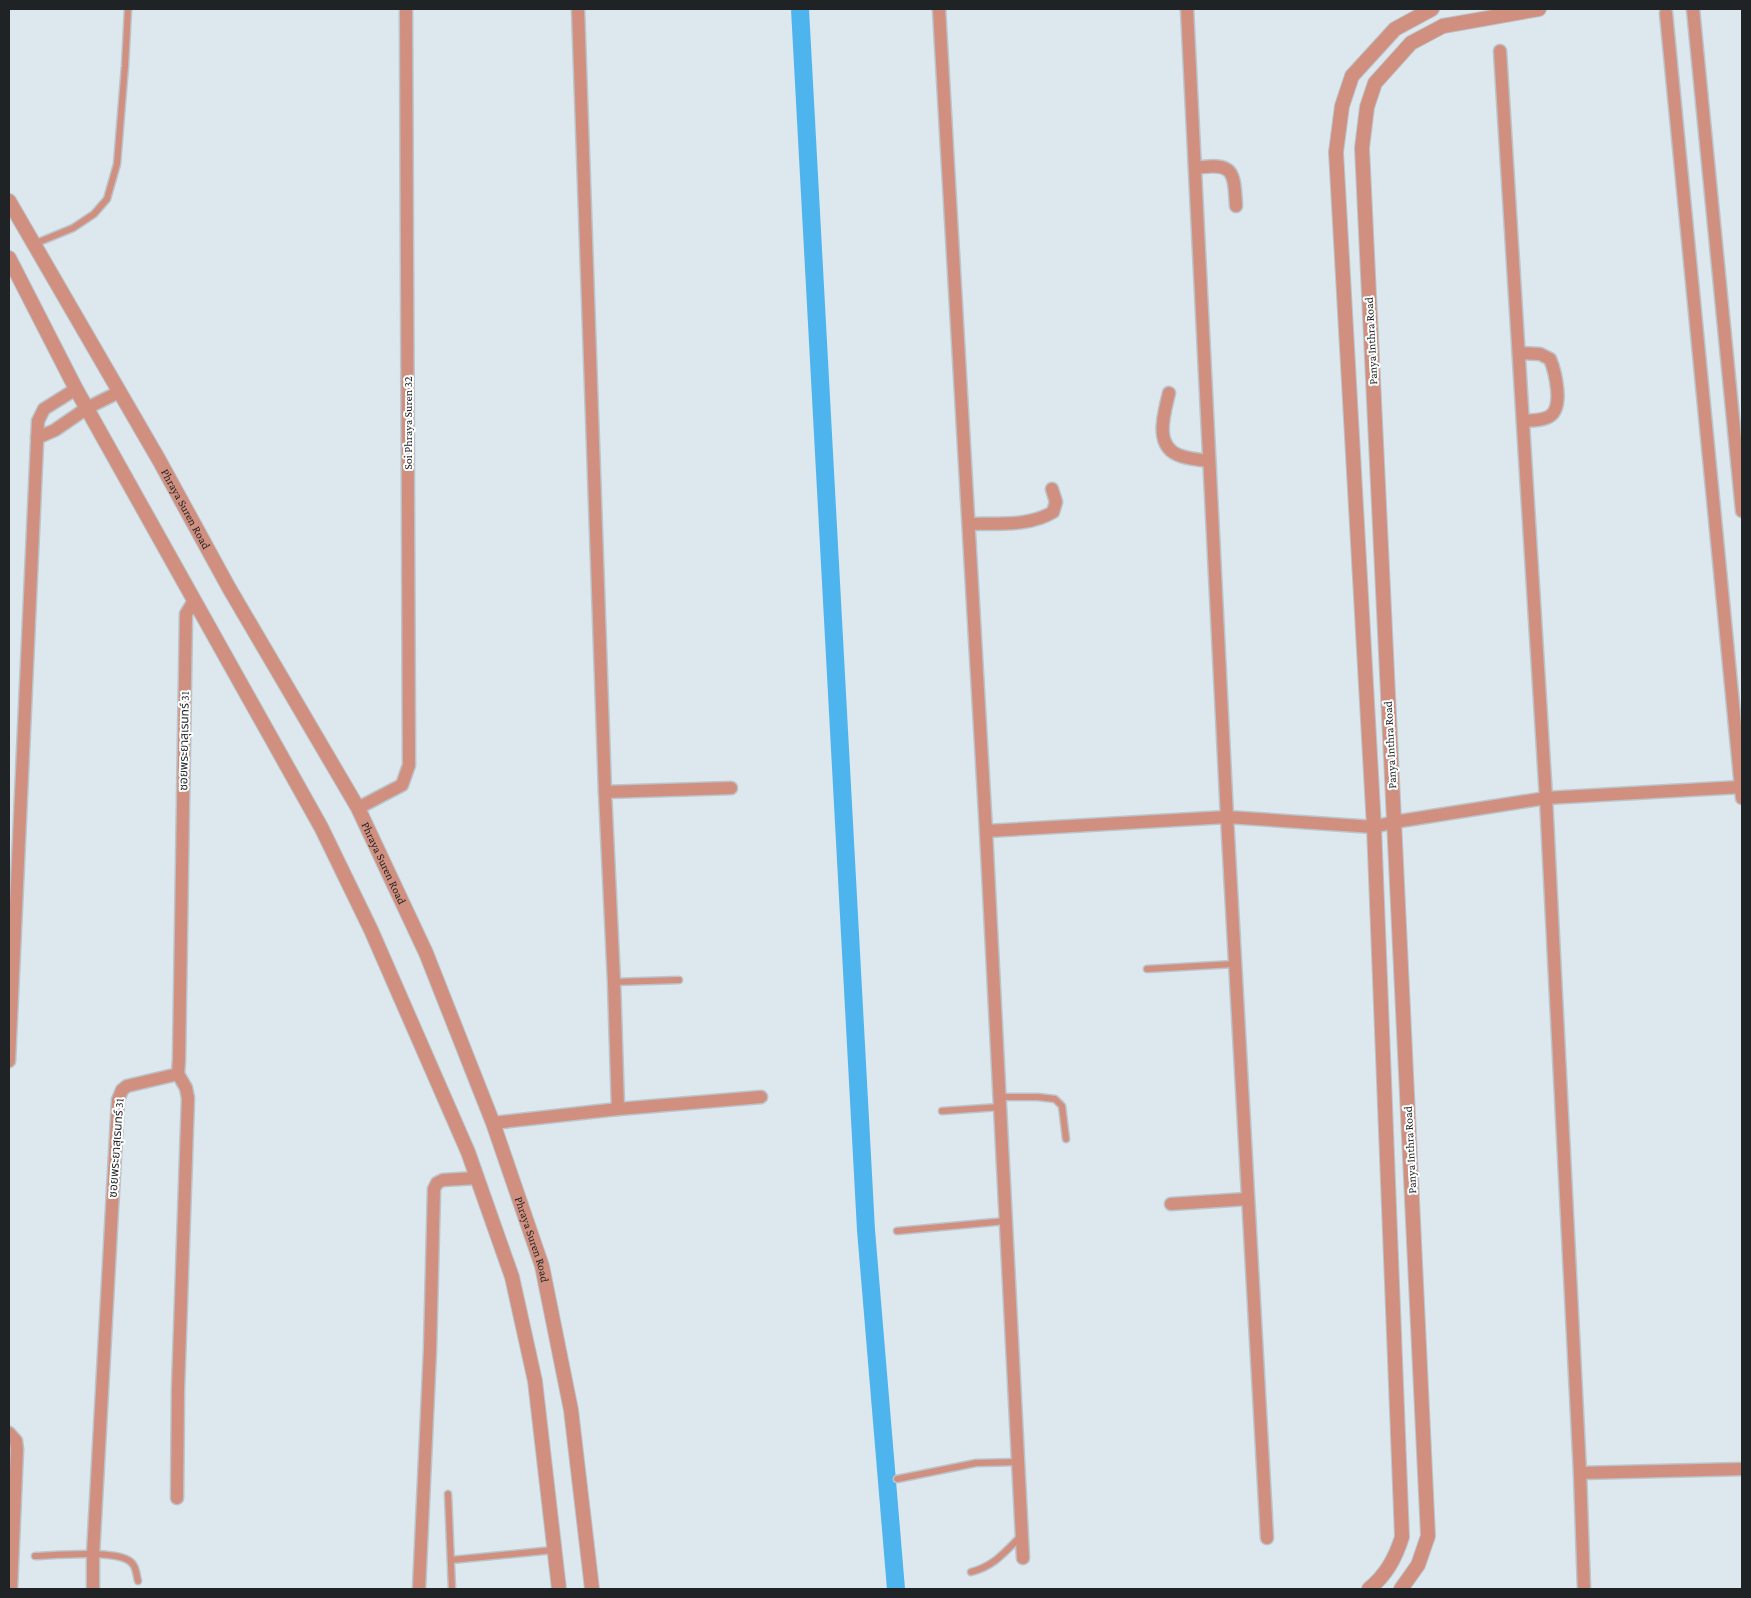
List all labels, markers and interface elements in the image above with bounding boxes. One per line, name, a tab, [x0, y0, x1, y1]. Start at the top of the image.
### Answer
street label: Panya Inthra Road	[1362, 296, 1380, 385]
street label: Soi Phraya Suren 32	[401, 376, 415, 470]
street label: Phraya Suren Road	[158, 466, 214, 552]
street label: ซอยพระยาสุเรนทร์ 31	[176, 691, 192, 791]
street label: Panya Inthra Road	[1381, 700, 1399, 789]
street label: Phraya Suren Road	[358, 819, 409, 907]
street label: ซอยพระยาสุเรนทร์ 31	[106, 1098, 126, 1198]
street label: Panya Inthra Road	[1401, 1105, 1419, 1194]
street label: Phraya Suren Road	[512, 1195, 552, 1284]

